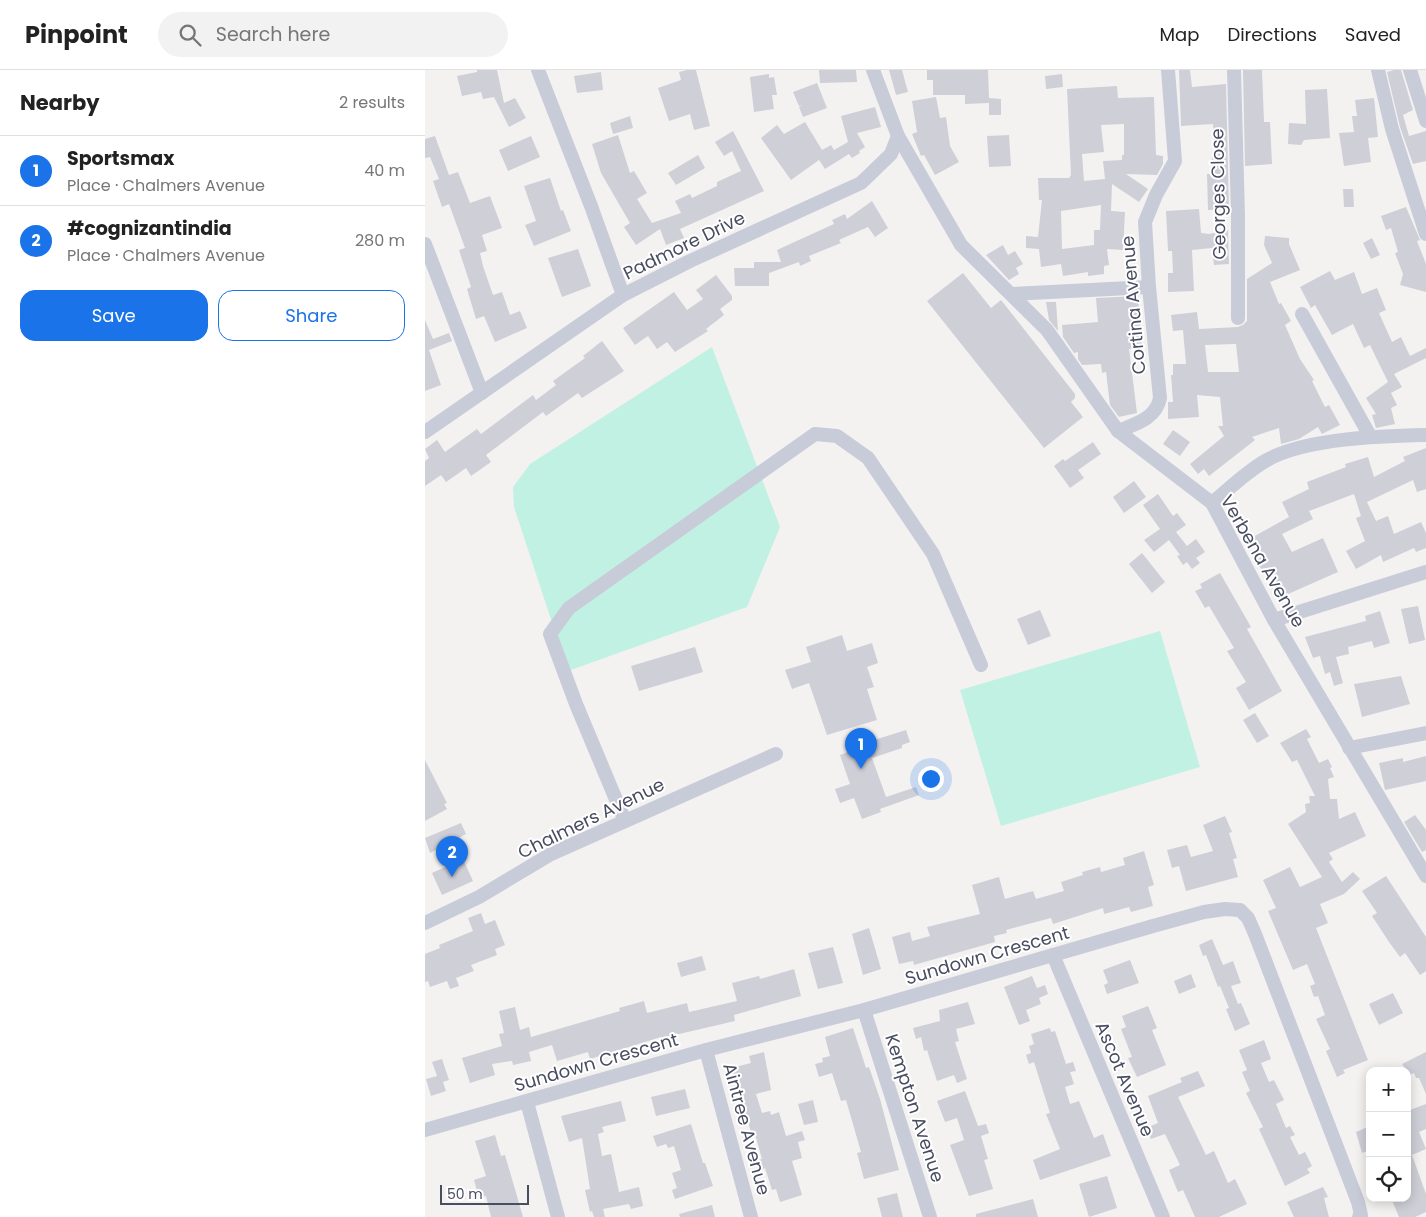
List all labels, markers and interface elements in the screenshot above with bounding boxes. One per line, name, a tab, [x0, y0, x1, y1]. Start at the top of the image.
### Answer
search box	[158, 12, 508, 57]
text: Pinpoint	[25, 18, 128, 51]
icon: search	[176, 21, 204, 49]
text: Search here	[216, 21, 330, 48]
text: Map	[1160, 22, 1199, 47]
text: Directions	[1227, 22, 1317, 47]
text: Saved	[1345, 22, 1401, 47]
text: Nearby	[20, 88, 100, 117]
text: 2 results	[339, 91, 405, 114]
street label: Georges Close	[1204, 128, 1232, 260]
text: Sportsmax	[67, 145, 174, 172]
text: 1	[33, 159, 39, 182]
text: 40 m	[364, 159, 405, 182]
text: Place · Chalmers Avenue	[67, 174, 265, 197]
street label: Padmore Drive	[619, 205, 749, 285]
text: #cognizantindia	[67, 215, 232, 242]
text: 2	[31, 229, 41, 252]
text: 280 m	[355, 229, 405, 252]
street label: Cortina Avenue	[1114, 235, 1152, 375]
text: Place · Chalmers Avenue	[67, 244, 265, 267]
button: Save	[20, 290, 208, 341]
button: Share	[218, 290, 405, 341]
street label: Verbena Avenue	[1215, 490, 1311, 632]
pin: 1	[845, 728, 877, 769]
your location	[918, 766, 944, 792]
street label: Chalmers Avenue	[514, 772, 668, 864]
pin: 2	[436, 836, 468, 877]
street label: Sundown Crescent	[902, 920, 1072, 990]
street label: Ascot Avenue	[1089, 1018, 1161, 1140]
street label: Sundown Crescent	[511, 1027, 681, 1097]
street label: Kempton Avenue	[879, 1031, 951, 1185]
street label: Aintree Avenue	[717, 1060, 777, 1198]
map controls	[1366, 1067, 1411, 1202]
button: +	[1366, 1067, 1411, 1112]
button: −	[1366, 1112, 1411, 1157]
button: locate	[1366, 1157, 1411, 1202]
scale bar	[440, 1182, 529, 1205]
text: 50 m	[447, 1184, 483, 1204]

